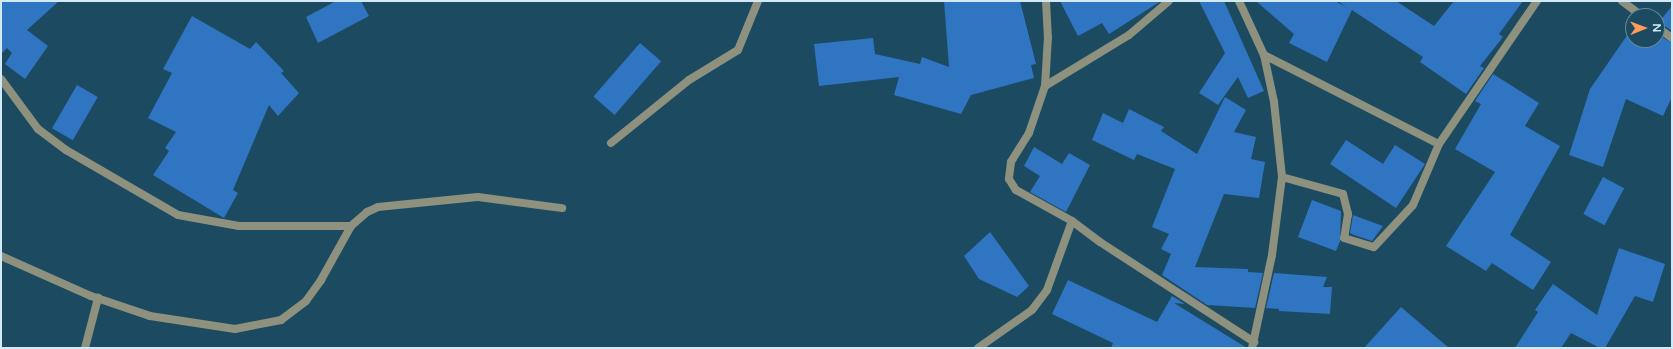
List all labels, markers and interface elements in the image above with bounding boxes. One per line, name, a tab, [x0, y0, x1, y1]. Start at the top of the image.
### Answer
north arrow	[1625, 8, 1665, 48]
text: N	[1650, 23, 1663, 32]

